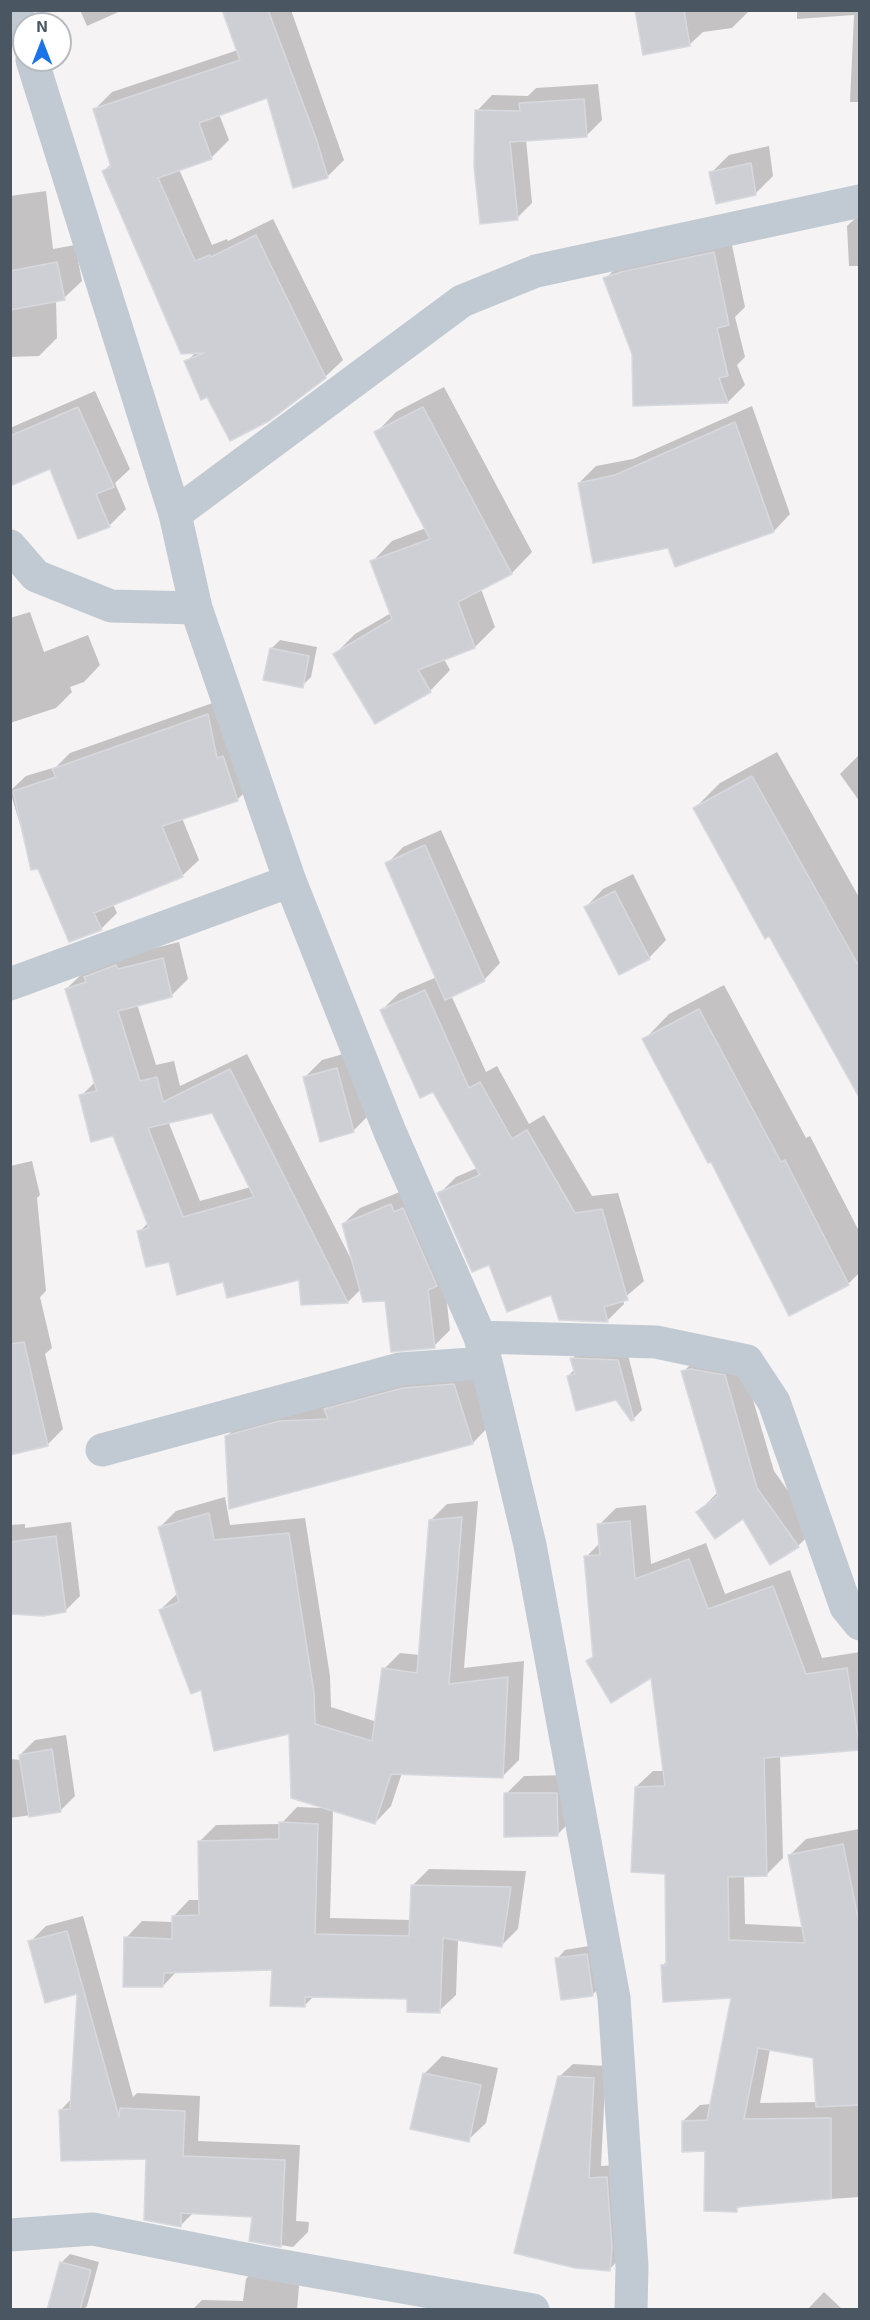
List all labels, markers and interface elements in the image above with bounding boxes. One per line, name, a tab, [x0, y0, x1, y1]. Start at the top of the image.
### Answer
north arrow	[12, 12, 72, 72]
text: N	[36, 16, 48, 35]

